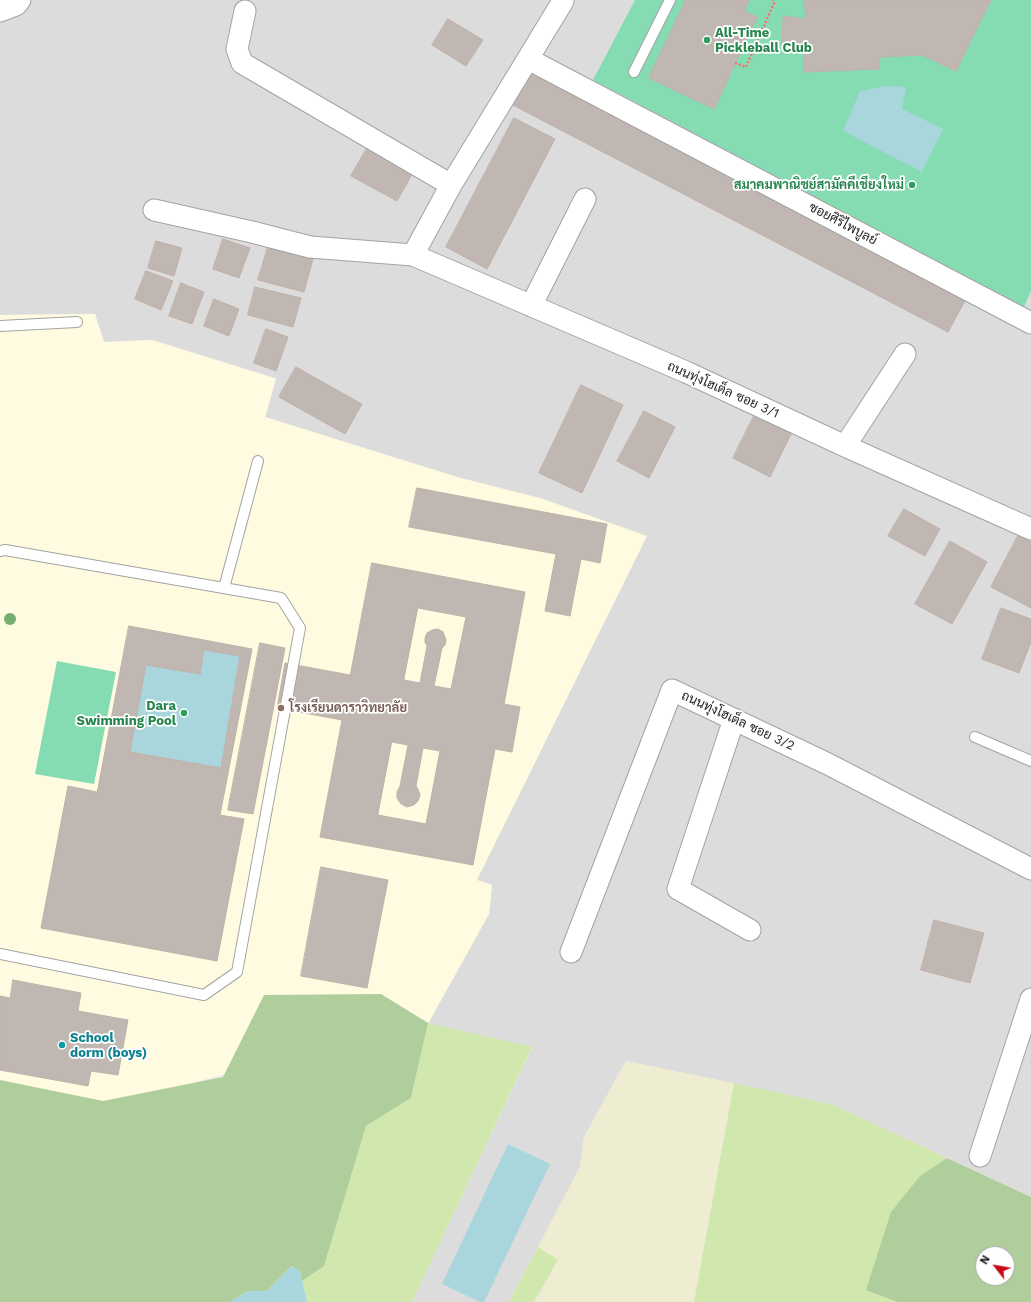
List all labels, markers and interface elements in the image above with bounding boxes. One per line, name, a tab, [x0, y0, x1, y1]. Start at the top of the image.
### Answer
place label: All-Time Pickleball Club	[715, 25, 812, 56]
marker: All-Time Pickleball Club	[702, 35, 712, 45]
place label: สมาคมพาณิชย์สามัคคีเชียงใหม่	[734, 177, 904, 193]
marker: สมาคมพาณิชย์สามัคคีเชียงใหม่	[907, 180, 917, 190]
street label: ซอยศิริไพบูลย์	[806, 200, 880, 248]
street label: ถนนทุ่งโฮเต็ล ซอย 3/1	[665, 358, 781, 422]
street label: ถนนทุ่งโฮเต็ล ซอย 3/2	[679, 688, 797, 754]
place label: Dara Swimming Pool	[77, 698, 176, 729]
place label: โรงเรียนดาราวิทยาลัย	[289, 700, 407, 716]
marker: โรงเรียนดาราวิทยาลัย	[276, 703, 286, 713]
marker: Dara Swimming Pool	[179, 708, 189, 718]
place label: School dorm (boys)	[70, 1030, 147, 1061]
marker: School dorm (boys)	[57, 1040, 67, 1050]
north arrow	[975, 1246, 1015, 1286]
text: N	[977, 1253, 993, 1267]

